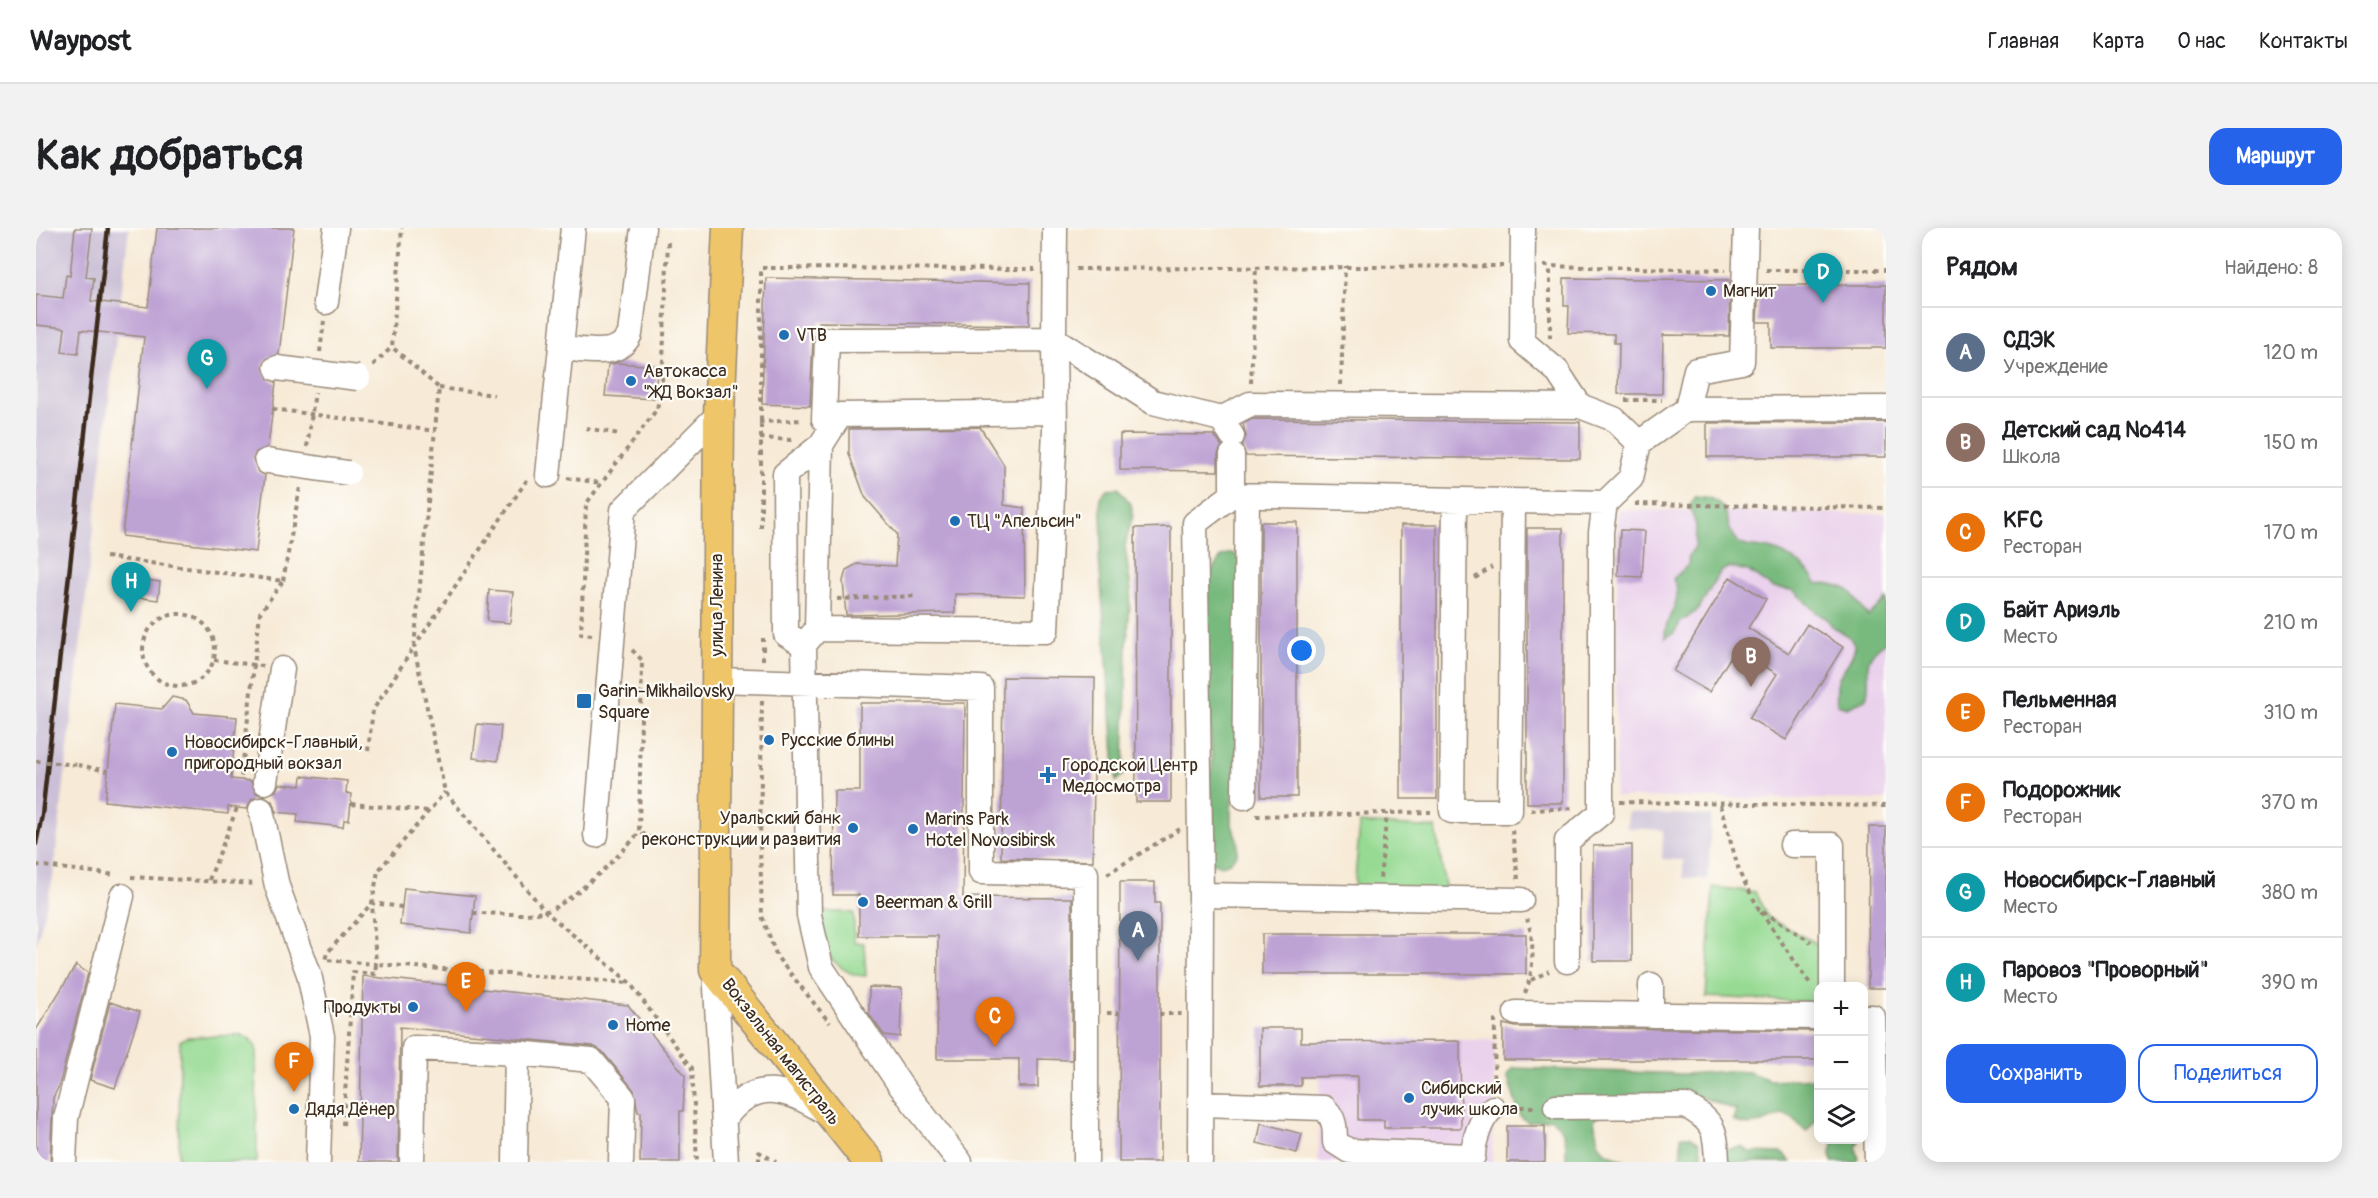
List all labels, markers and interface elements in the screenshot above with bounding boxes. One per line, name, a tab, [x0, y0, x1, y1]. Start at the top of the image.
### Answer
text: Waypost	[30, 24, 131, 59]
text: Главная	[1988, 28, 2059, 55]
text: Карта	[2092, 28, 2144, 55]
text: О нас	[2177, 28, 2226, 55]
text: Контакты	[2259, 28, 2348, 55]
button: Маршрут	[2209, 128, 2342, 185]
text: Как добраться	[36, 130, 303, 182]
text: Рядом	[1946, 251, 2018, 283]
pin: D	[1804, 254, 1842, 303]
text: Найдено: 8	[2224, 255, 2318, 280]
place label: Магнит	[1723, 280, 1776, 303]
marker: Магнит	[1704, 284, 1718, 298]
place label: VTB	[796, 324, 827, 347]
text: СДЭК	[2003, 326, 2056, 354]
marker: VTB	[777, 328, 791, 342]
pin: G	[188, 340, 226, 389]
text: A	[1959, 340, 1972, 365]
text: 120 m	[2263, 340, 2318, 365]
text: Учреждение	[2003, 354, 2108, 379]
place label: Автокасса "ЖД Вокзал"	[643, 360, 739, 404]
marker: Автокасса "ЖД Вокзал"	[624, 374, 638, 388]
text: Детский сад №414	[2003, 416, 2186, 444]
text: B	[1960, 430, 1971, 455]
text: 150 m	[2264, 430, 2318, 455]
text: Школа	[2003, 444, 2060, 469]
text: KFC	[2003, 506, 2043, 534]
place label: ТЦ "Апельсин"	[967, 510, 1082, 533]
marker: ТЦ "Апельсин"	[948, 514, 962, 528]
text: C	[1959, 520, 1972, 545]
text: 170 m	[2264, 520, 2318, 545]
text: Ресторан	[2003, 534, 2082, 559]
street label: улица Ленина	[706, 554, 729, 657]
pin: H	[112, 562, 151, 612]
text: Байт Ариэль	[2003, 596, 2121, 624]
text: D	[1959, 610, 1972, 635]
text: 210 m	[2263, 610, 2318, 635]
text: Место	[2003, 624, 2058, 649]
your location	[1287, 636, 1316, 665]
pin: B	[1732, 638, 1770, 687]
place label: Garin-Mikhailovsky Square	[598, 680, 735, 724]
text: Пельменная	[2003, 686, 2117, 714]
marker: Garin-Mikhailovsky Square	[575, 692, 593, 710]
text: E	[1960, 700, 1971, 725]
text: 310 m	[2263, 700, 2318, 725]
text: Ресторан	[2003, 714, 2082, 739]
place label: Русские блины	[781, 729, 894, 752]
place label: Новосибирск-Главный, пригородный вокзал	[184, 731, 363, 775]
marker: Русские блины	[762, 733, 776, 747]
marker: Новосибирск-Главный, пригородный вокзал	[165, 745, 179, 759]
place label: Городской Центр Медосмотра	[1062, 754, 1198, 798]
marker: Городской Центр Медосмотра	[1039, 766, 1057, 784]
text: Подорожник	[2003, 776, 2121, 804]
text: F	[1959, 790, 1972, 815]
text: 370 m	[2261, 790, 2318, 815]
text: Ресторан	[2003, 804, 2082, 829]
place label: Уральский банк реконструкции и развития	[641, 807, 841, 851]
place label: Marins Park Hotel Novosibirsk	[925, 808, 1056, 852]
marker: Уральский банк реконструкции и развития	[846, 821, 860, 835]
marker: Marins Park Hotel Novosibirsk	[906, 822, 920, 836]
text: Новосибирск-Главный	[2003, 866, 2216, 894]
text: G	[1959, 880, 1972, 905]
text: 380 m	[2261, 880, 2318, 905]
place label: Beerman & Grill	[875, 891, 993, 914]
text: Место	[2003, 894, 2058, 919]
marker: Beerman & Grill	[856, 895, 870, 909]
pin: A	[1118, 912, 1158, 961]
text: Паровоз "Проворный"	[2003, 956, 2209, 984]
pin: E	[446, 962, 486, 1012]
text: H	[1959, 970, 1972, 995]
text: 390 m	[2261, 970, 2318, 995]
street label: Вокзальная магистраль	[716, 974, 846, 1130]
map controls	[1814, 982, 1868, 1144]
button: +	[1814, 982, 1868, 1036]
text: Место	[2003, 984, 2058, 1009]
place label: Продукты	[324, 996, 401, 1019]
pin: C	[976, 998, 1014, 1047]
marker: Продукты	[406, 1000, 420, 1014]
place label: Home	[625, 1014, 671, 1037]
marker: Home	[606, 1018, 620, 1032]
button: −	[1814, 1036, 1868, 1090]
pin: F	[274, 1042, 314, 1092]
button: Сохранить	[1946, 1044, 2126, 1103]
button: Поделиться	[2138, 1044, 2318, 1103]
place label: Сибирский лучик школа	[1421, 1077, 1518, 1121]
button: layers	[1814, 1090, 1868, 1144]
marker: Сибирский лучик школа	[1402, 1091, 1416, 1105]
place label: Дядя Дёнер	[305, 1098, 395, 1121]
marker: Дядя Дёнер	[287, 1102, 301, 1116]

